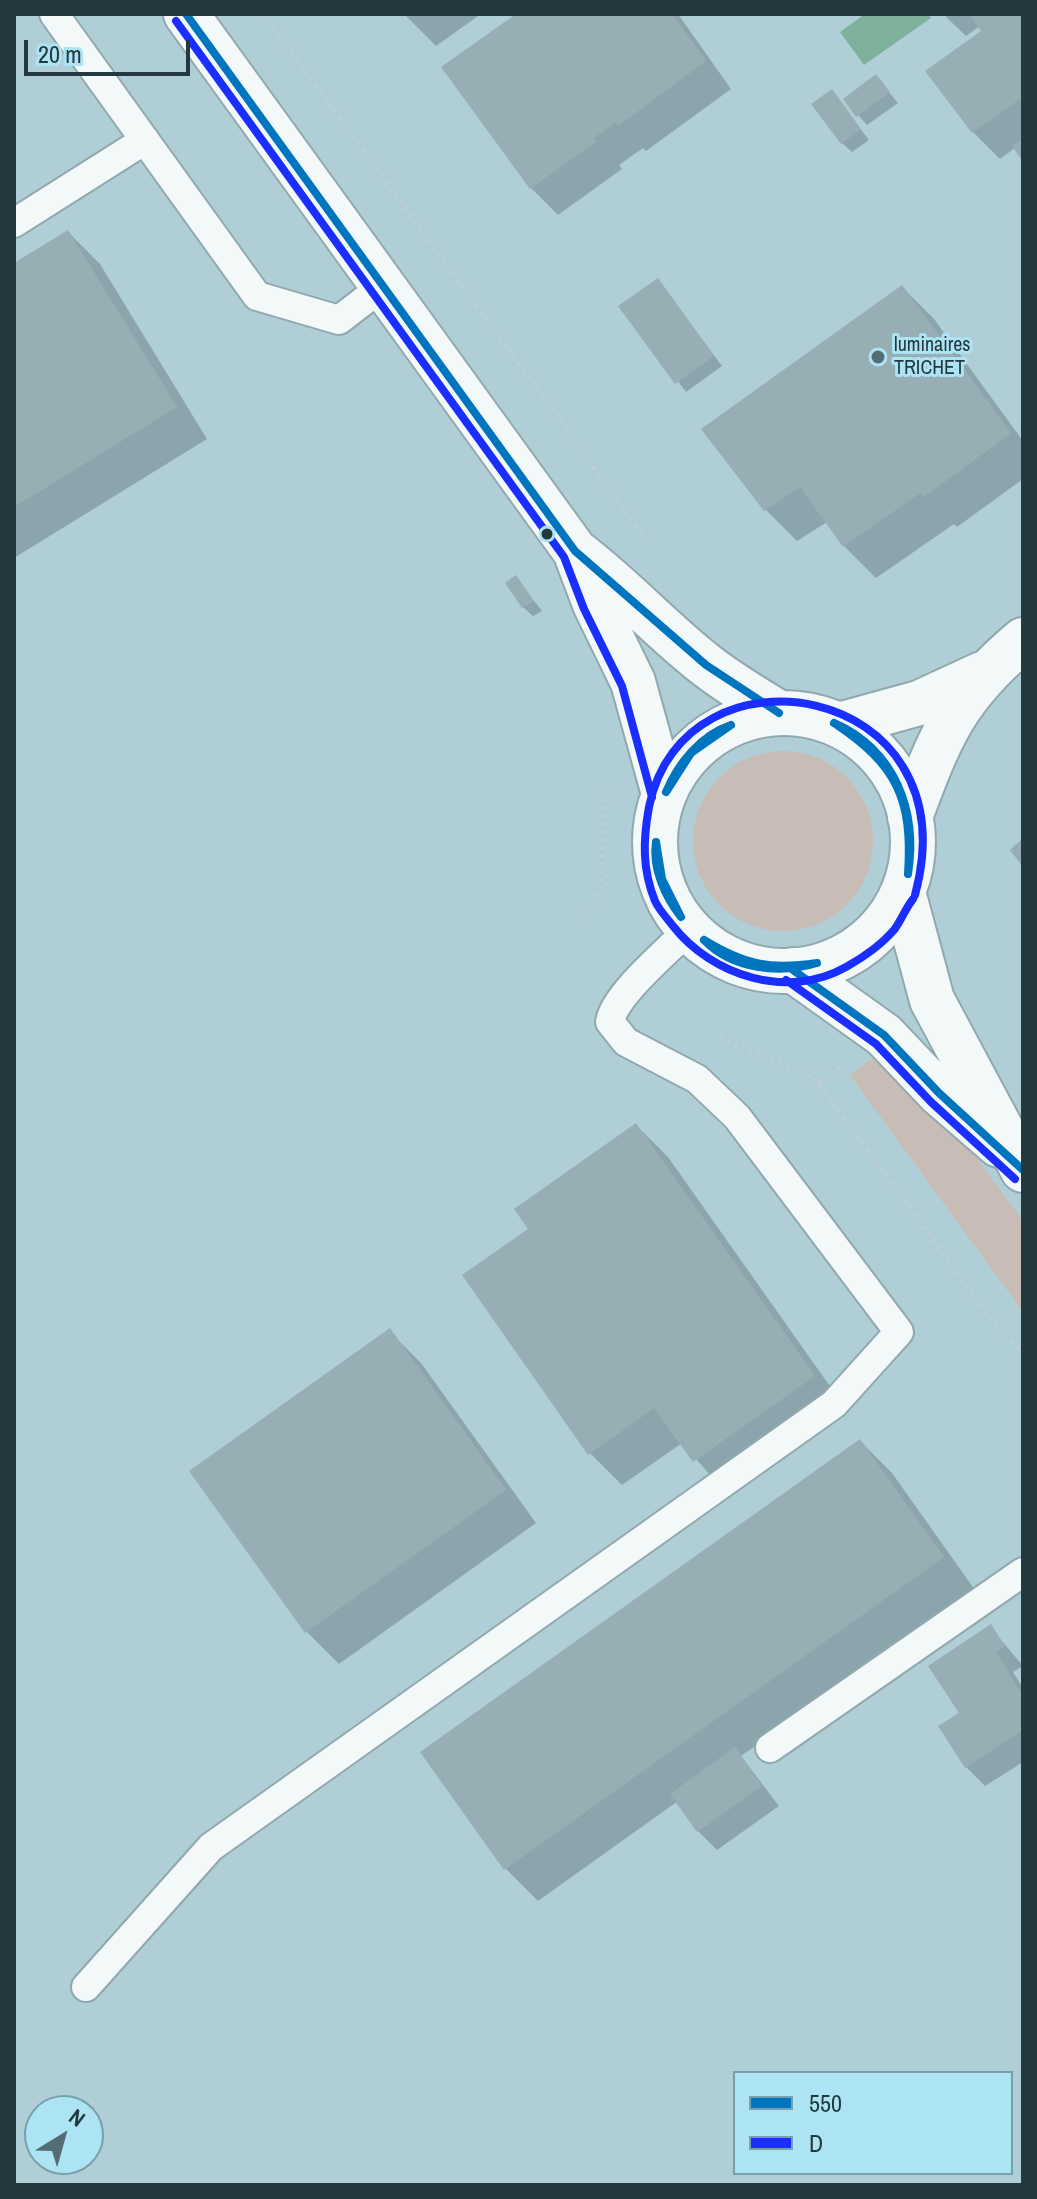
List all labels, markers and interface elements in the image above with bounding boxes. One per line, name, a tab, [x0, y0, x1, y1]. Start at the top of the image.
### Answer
scale bar	[28, 24, 194, 74]
text: 20 m	[38, 38, 82, 70]
place label: luminaires TRICHET	[894, 334, 971, 381]
marker: luminaires TRICHET	[869, 348, 887, 366]
unlabelled marker	[539, 526, 555, 542]
legend	[733, 2071, 1013, 2175]
text: 550	[809, 2087, 842, 2119]
north arrow	[24, 2095, 104, 2175]
text: N	[63, 2102, 91, 2133]
text: D	[809, 2127, 823, 2159]

